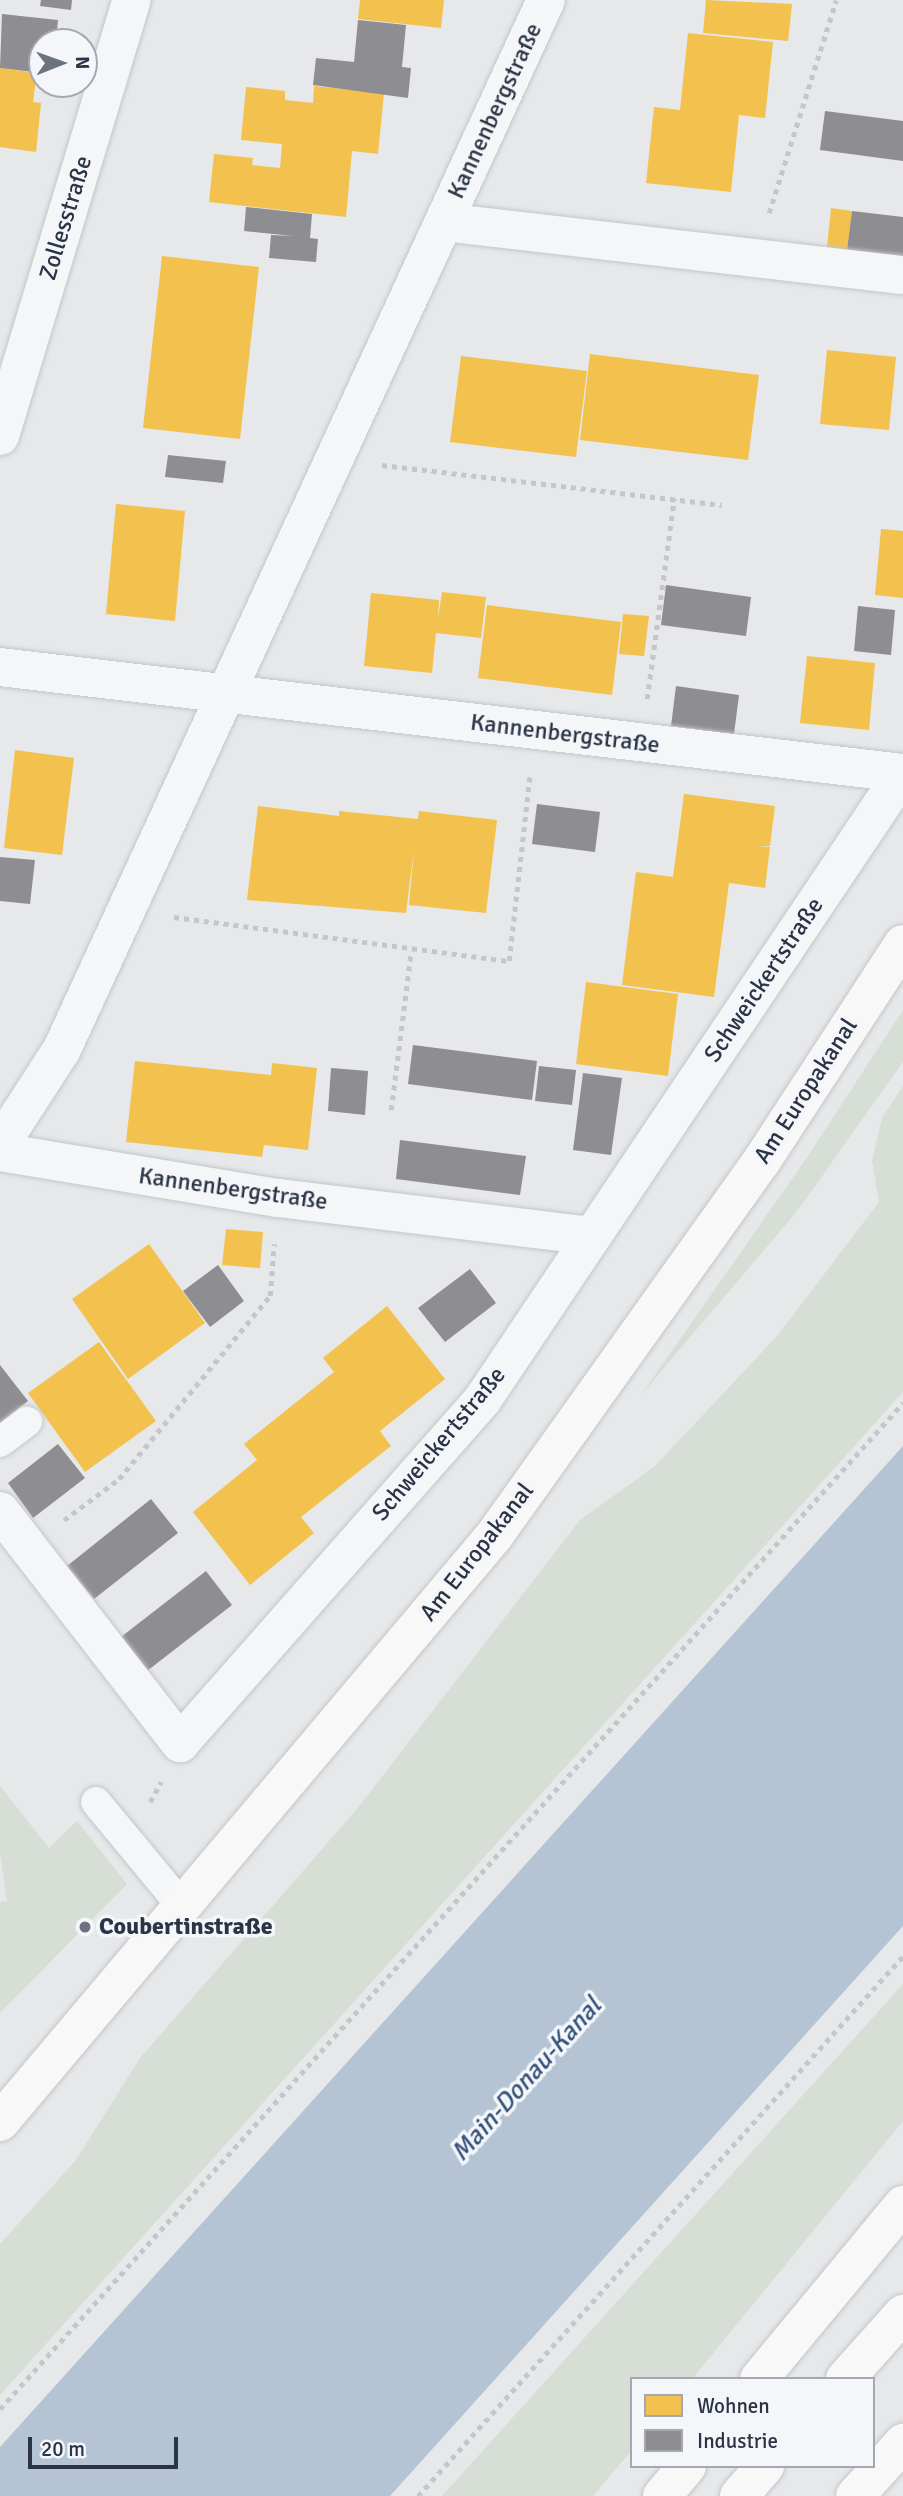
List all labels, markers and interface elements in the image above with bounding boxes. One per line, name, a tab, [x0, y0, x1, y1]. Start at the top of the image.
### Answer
street label: Kannenbergstraße	[442, 19, 548, 203]
north arrow	[28, 28, 98, 98]
text: N	[70, 56, 94, 69]
street label: Zollesstraße	[33, 152, 99, 284]
street label: Kannenbergstraße	[469, 708, 661, 760]
street label: Schweickertstraße	[698, 892, 830, 1068]
street label: Am Europakanal	[748, 1013, 864, 1169]
street label: Kannenbergstraße	[137, 1161, 329, 1217]
street label: Schweickertstraße	[366, 1361, 512, 1527]
street label: Am Europakanal	[414, 1477, 540, 1627]
place label: Coubertinstraße	[99, 1913, 273, 1941]
marker: Coubertinstraße	[77, 1919, 93, 1935]
water label: Main-Donau-Kanal	[445, 1992, 609, 2168]
legend	[630, 2377, 875, 2468]
text: Wohnen	[697, 2393, 770, 2419]
scale bar	[32, 2422, 182, 2466]
text: Industrie	[697, 2428, 778, 2454]
text: 20 m	[41, 2436, 85, 2462]

